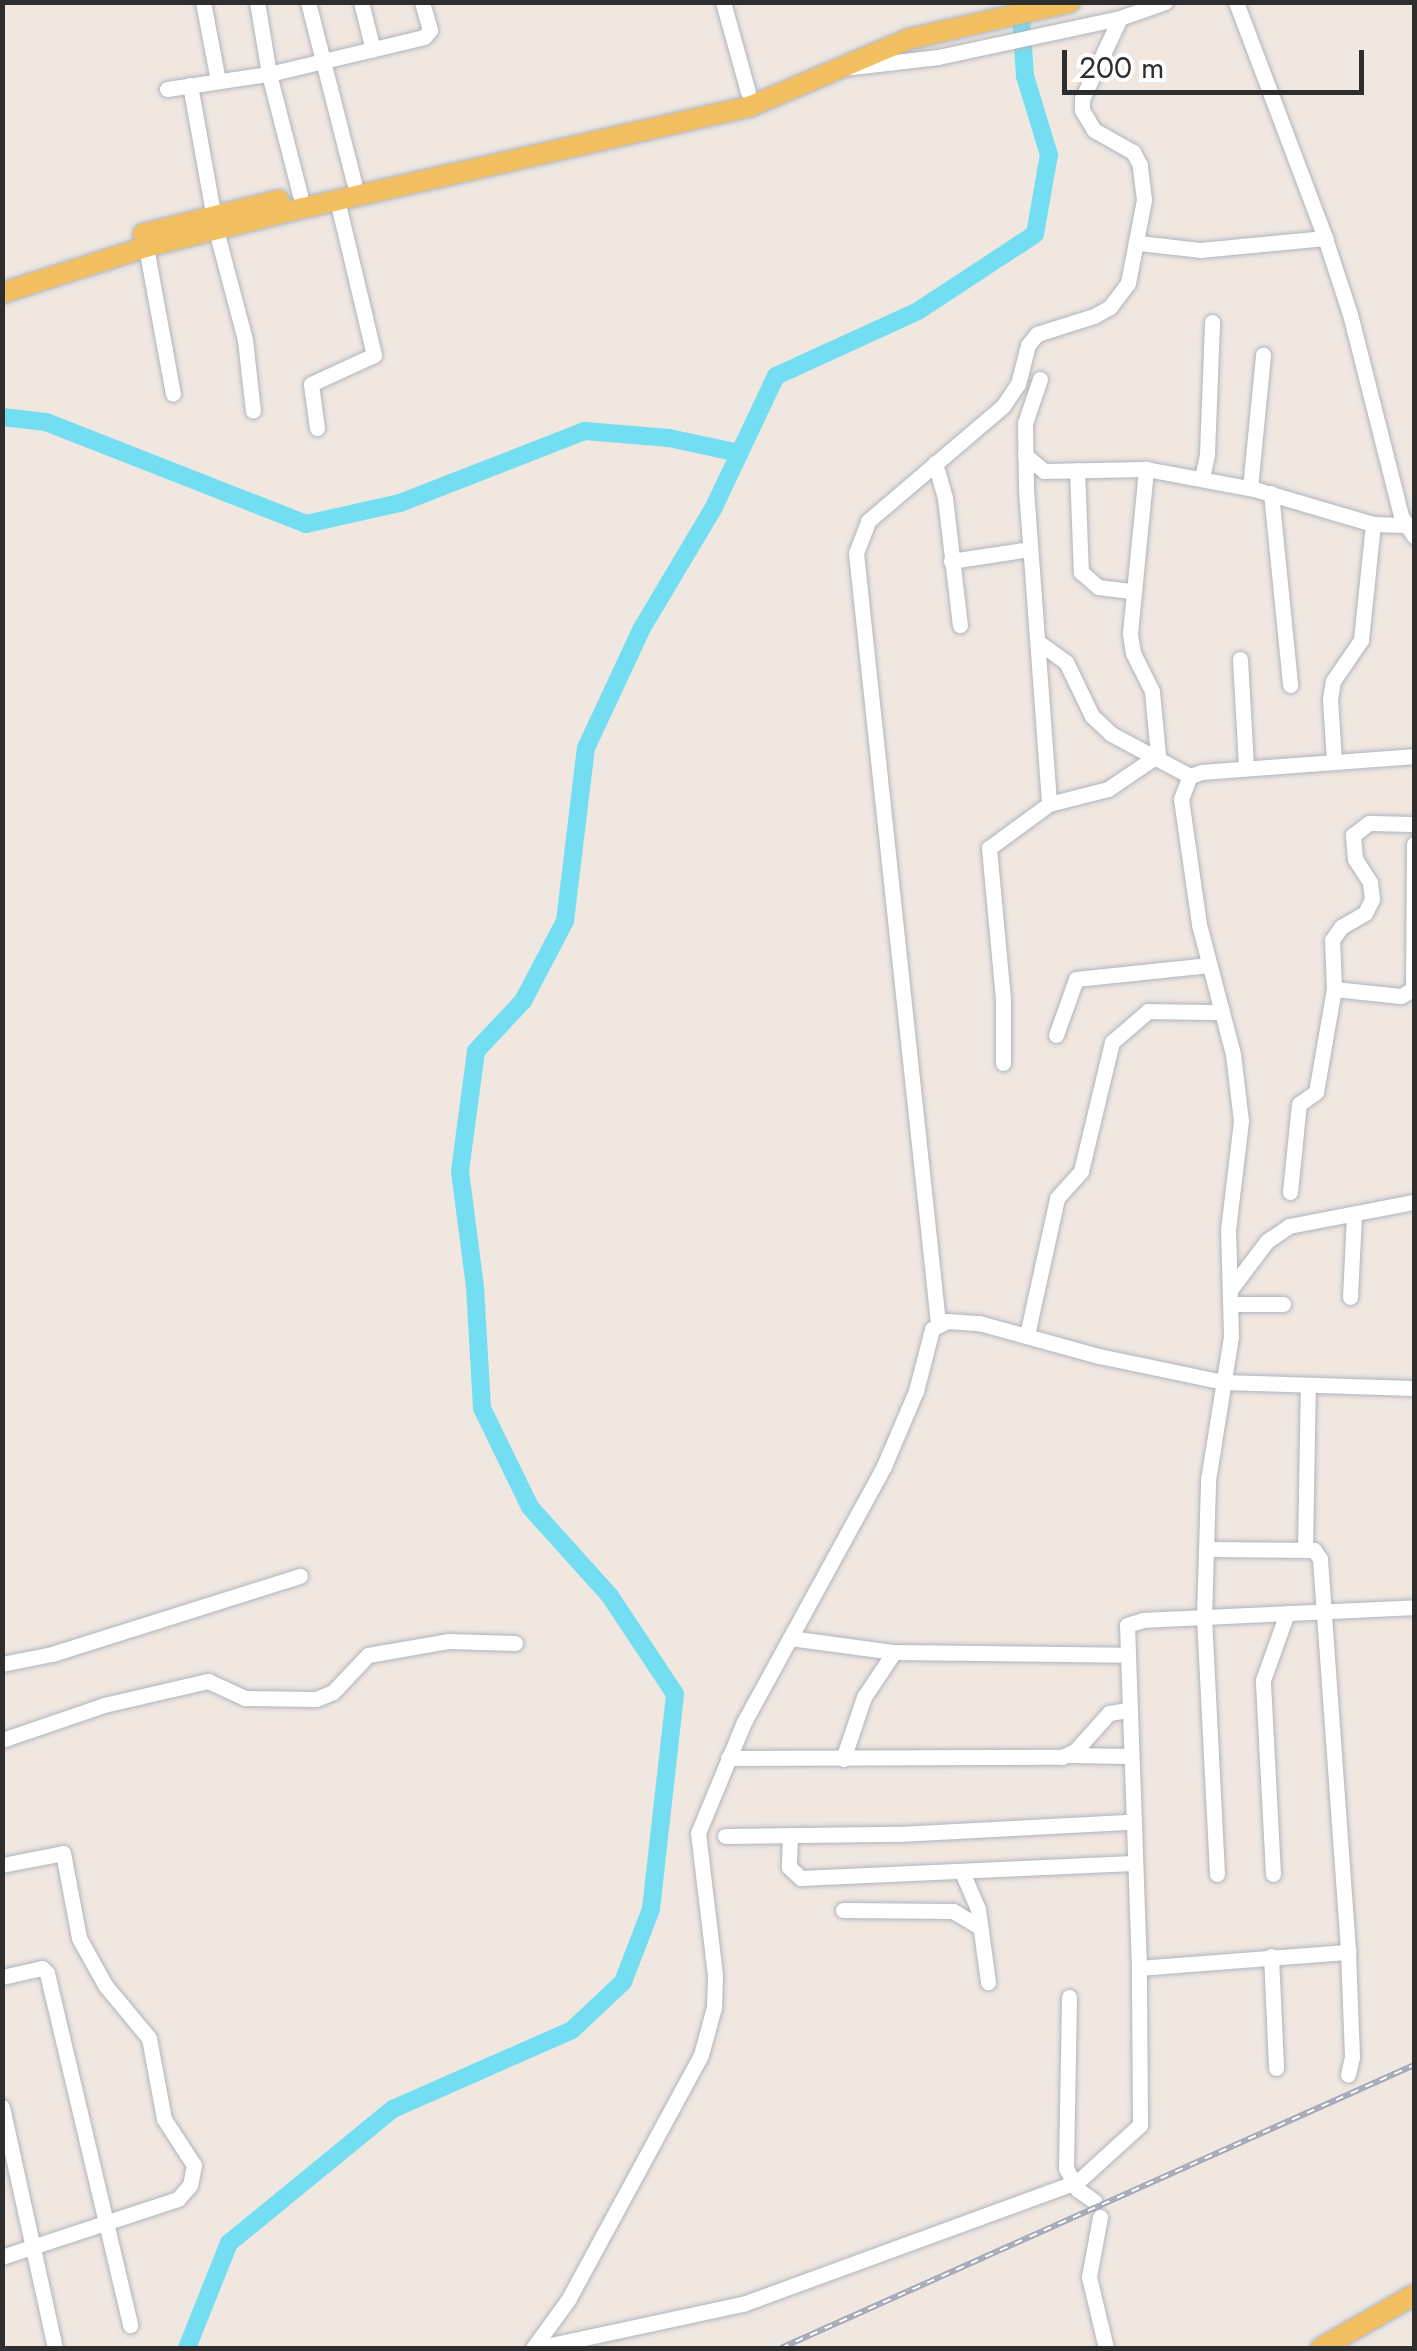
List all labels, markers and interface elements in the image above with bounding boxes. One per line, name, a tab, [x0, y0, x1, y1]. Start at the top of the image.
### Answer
scale bar	[1067, 30, 1370, 92]
text: 200 m	[1079, 46, 1164, 89]

